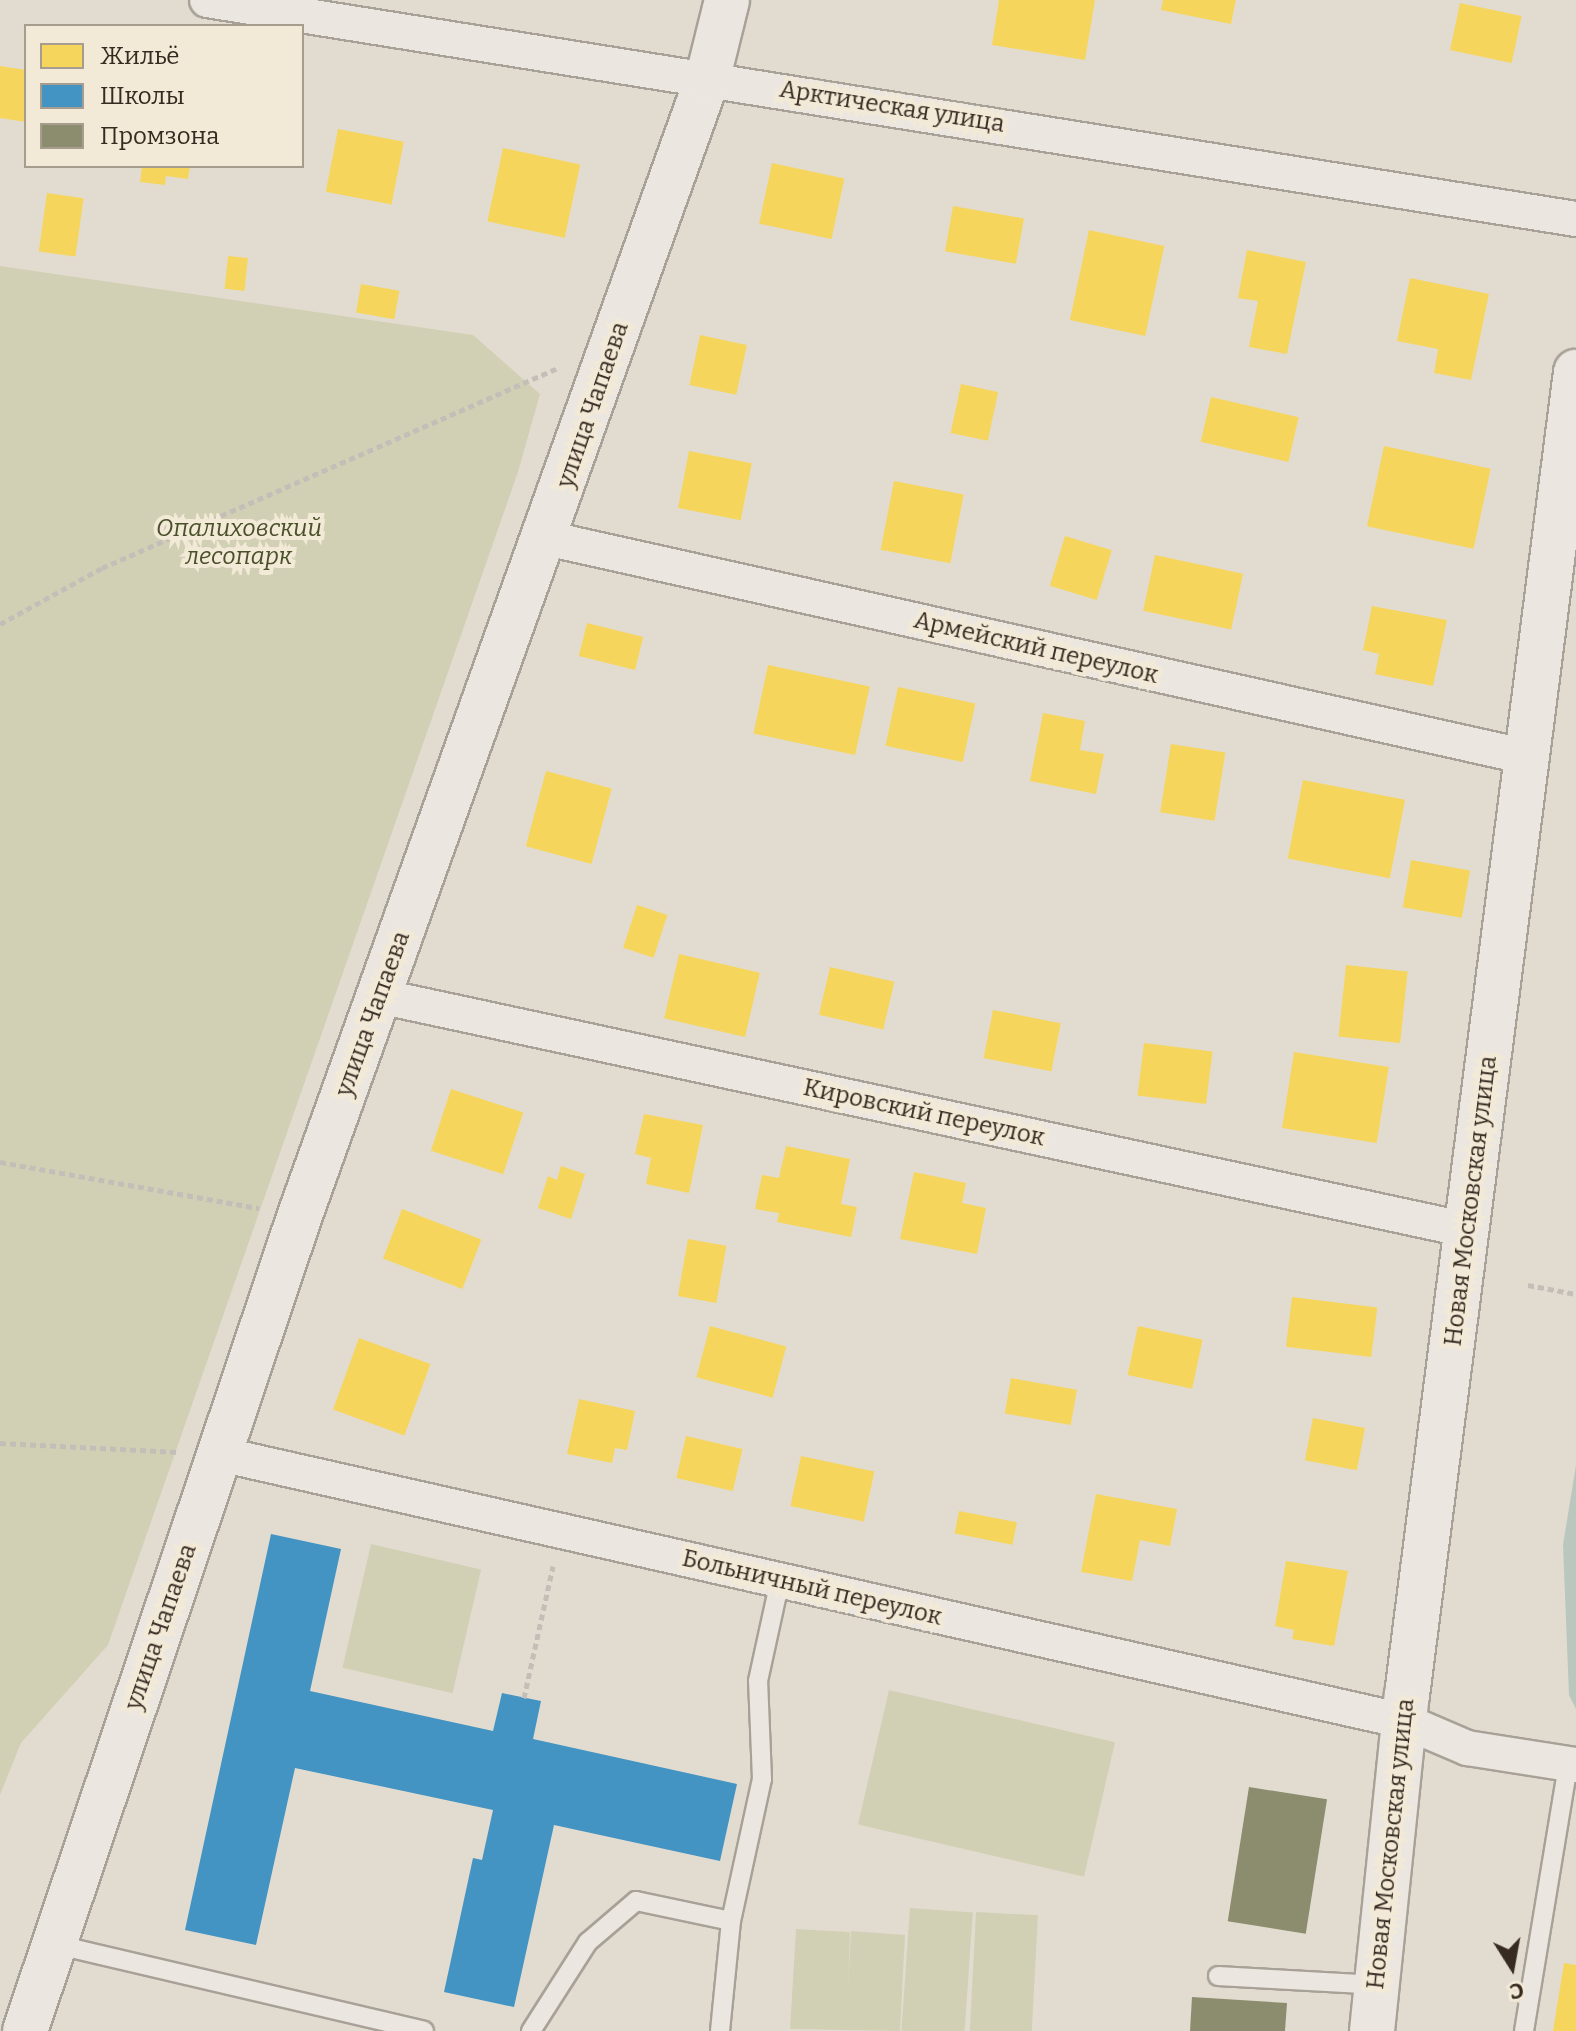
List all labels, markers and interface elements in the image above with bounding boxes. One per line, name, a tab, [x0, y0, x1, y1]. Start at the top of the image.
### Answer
legend	[24, 24, 304, 168]
text: Жильё	[100, 42, 179, 70]
street label: Арктическая улица	[777, 75, 1007, 139]
text: Школы	[100, 82, 185, 110]
text: Промзона	[100, 122, 219, 150]
street label: улица Чапаева	[551, 318, 635, 492]
park label: Опалиховский лесопарк	[156, 515, 322, 571]
street label: Армейский переулок	[911, 606, 1161, 690]
street label: улица Чапаева	[330, 927, 416, 1101]
street label: Новая Московская улица	[1439, 1054, 1503, 1348]
street label: Кировский переулок	[801, 1073, 1047, 1153]
street label: улица Чапаева	[119, 1540, 203, 1714]
street label: Больничный переулок	[679, 1544, 945, 1632]
street label: Новая Московская улица	[1361, 1697, 1421, 1991]
north arrow	[1472, 1927, 1552, 2007]
text: С	[1507, 1976, 1526, 2006]

